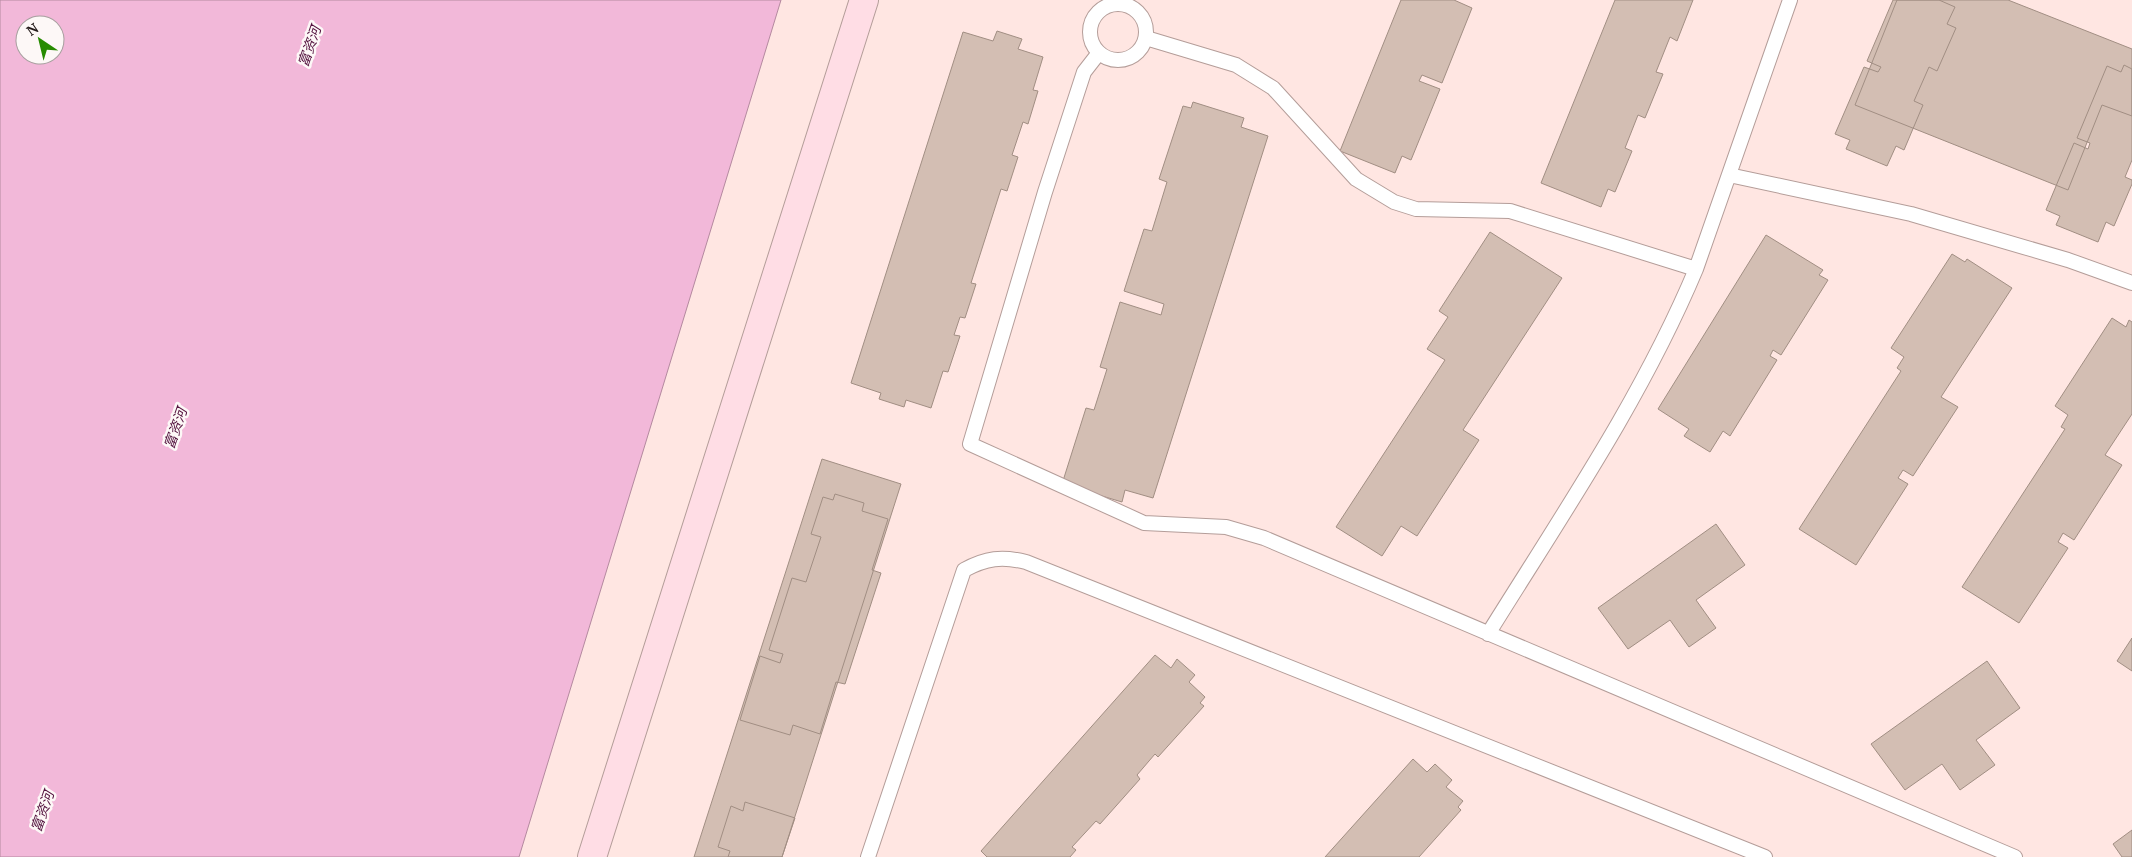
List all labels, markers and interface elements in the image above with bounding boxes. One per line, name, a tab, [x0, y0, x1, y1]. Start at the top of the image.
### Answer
north arrow	[15, 15, 65, 65]
text: N	[22, 18, 42, 40]
water label: 富资河	[293, 20, 326, 69]
water label: 富资河	[159, 402, 192, 451]
water label: 富资河	[26, 785, 59, 834]

